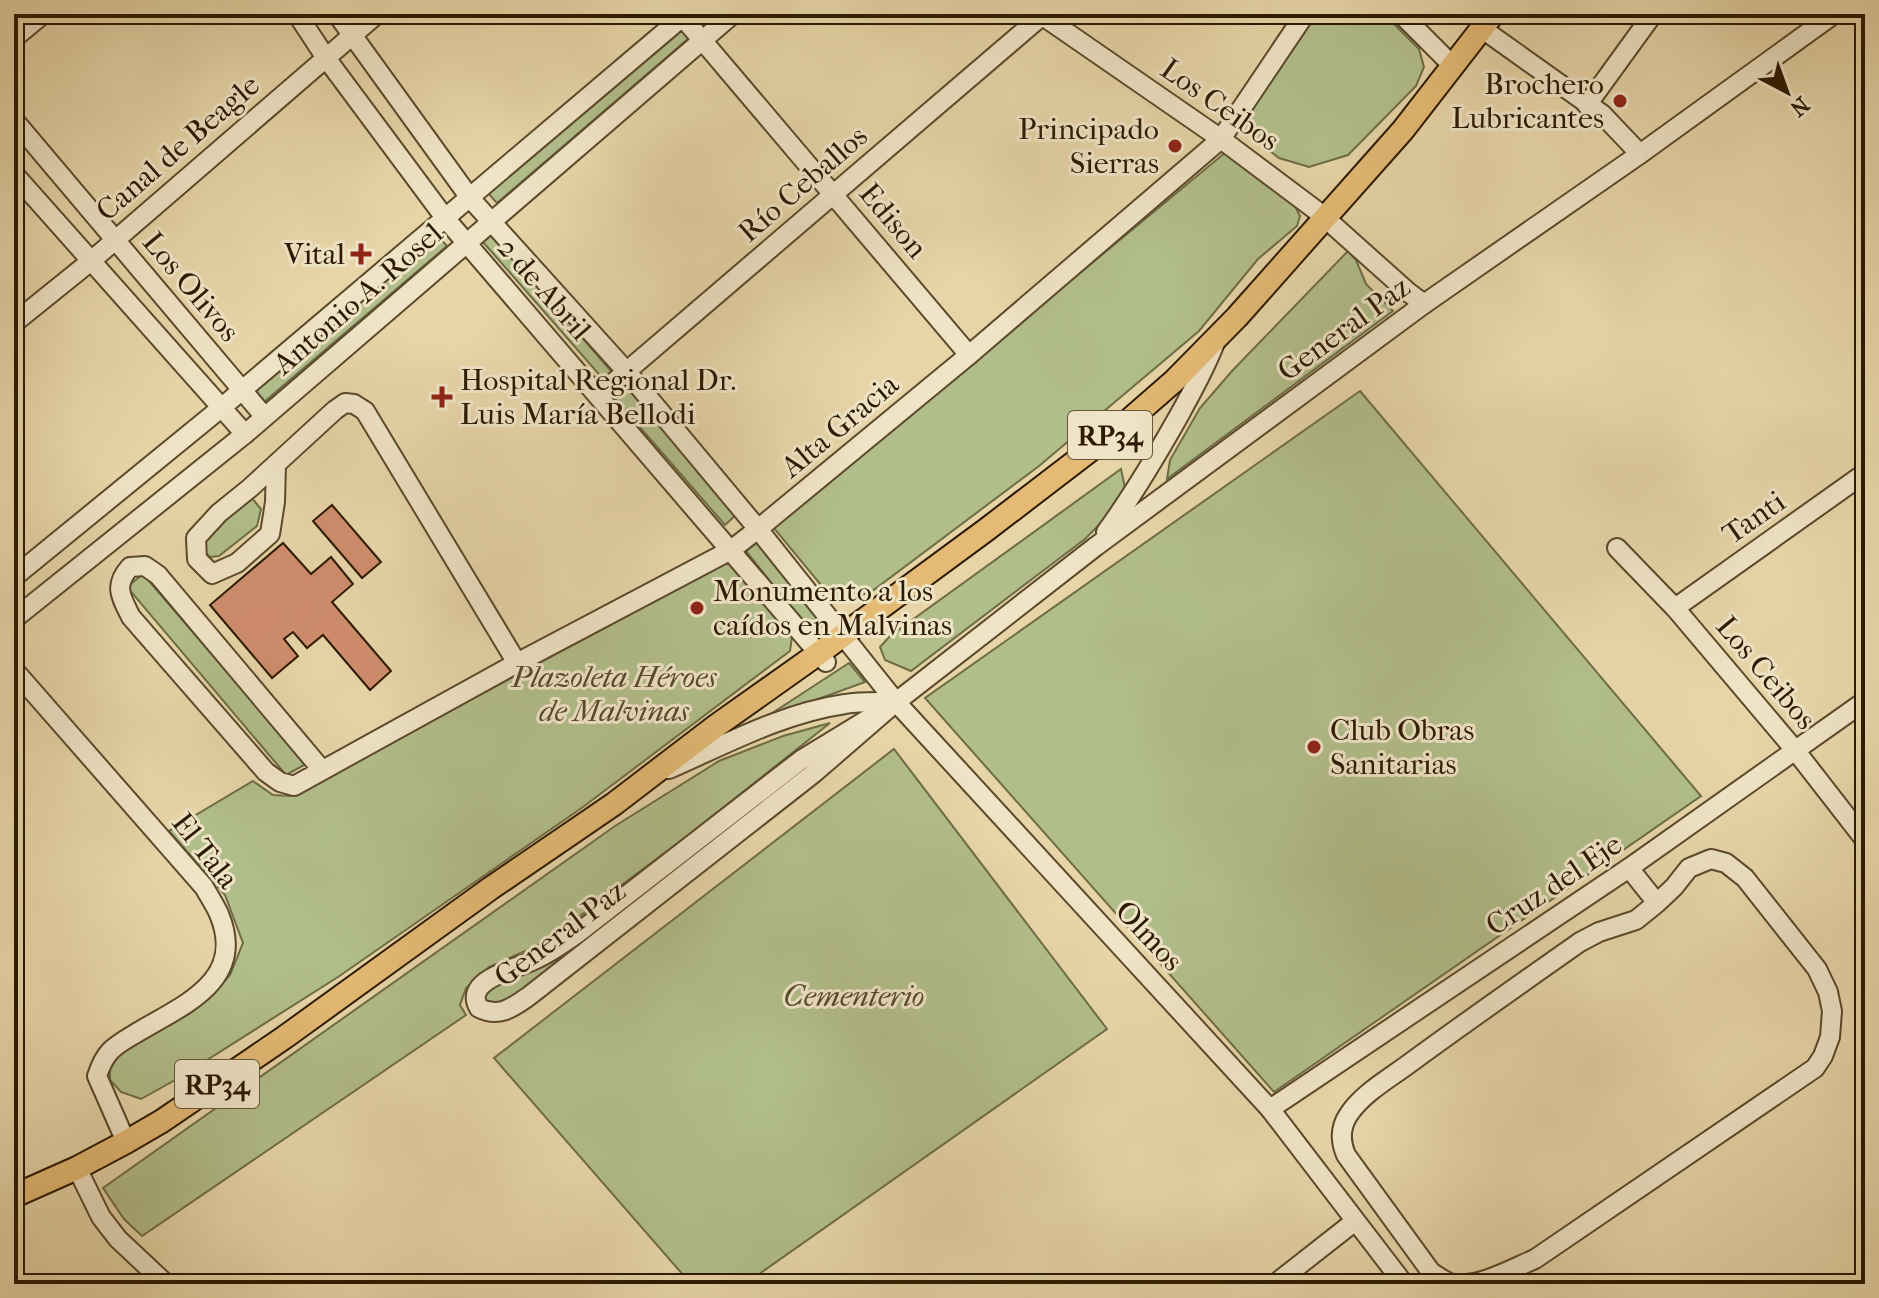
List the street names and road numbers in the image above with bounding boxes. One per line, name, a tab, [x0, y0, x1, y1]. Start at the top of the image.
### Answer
street label: Los Ceibos	[1154, 51, 1286, 159]
street label: Canal de Beagle	[89, 67, 267, 228]
street label: Río Ceballos	[731, 119, 875, 249]
street label: Edison	[852, 176, 935, 266]
street label: Antonio A. Rosel	[265, 216, 450, 383]
street label: Los Olivos	[135, 225, 247, 349]
street label: 2 de Abril	[490, 231, 598, 347]
street label: General Paz	[1271, 269, 1417, 389]
street label: Alta Gracia	[773, 366, 907, 486]
road number: RP34	[1068, 411, 1152, 459]
street label: Tanti	[1716, 484, 1792, 552]
street label: Los Ceibos	[1709, 609, 1823, 737]
street label: El Tala	[164, 806, 246, 897]
street label: Cruz del Eje	[1479, 827, 1629, 943]
street label: General Paz	[488, 874, 632, 994]
street label: Olmos	[1108, 894, 1190, 978]
road number: RP34	[175, 1060, 259, 1108]

